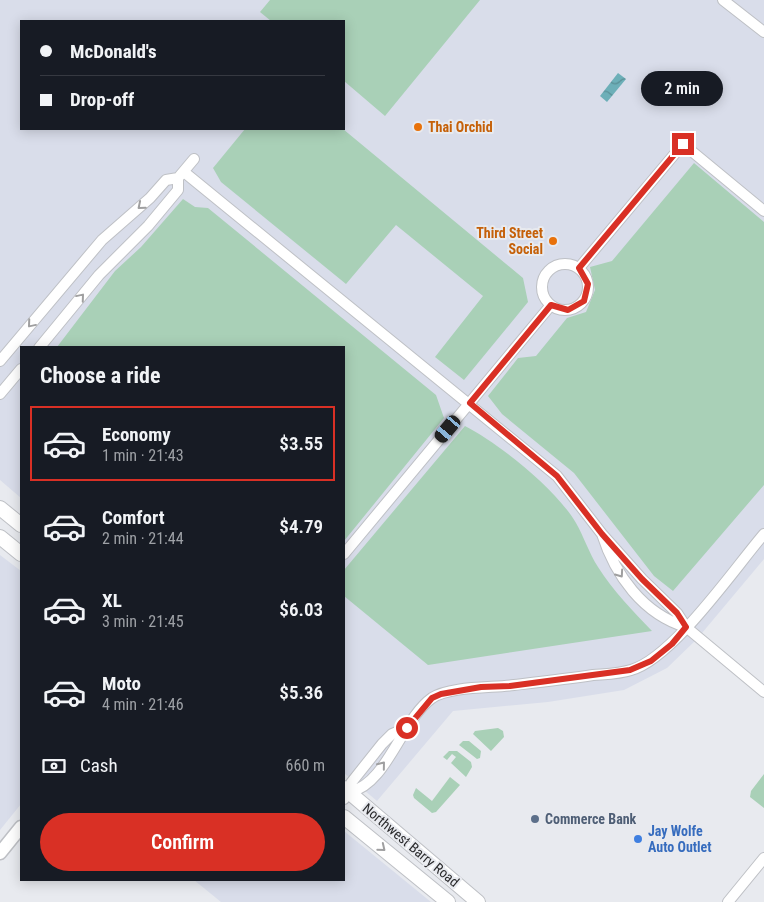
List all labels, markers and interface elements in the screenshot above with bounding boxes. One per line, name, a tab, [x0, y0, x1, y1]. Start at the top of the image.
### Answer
text: McDonald's	[70, 40, 157, 63]
callout: 2 min	[642, 72, 724, 106]
text: 2 min	[664, 79, 700, 98]
text: Drop-off	[70, 88, 134, 111]
place label: Thai Orchid	[428, 119, 493, 135]
marker: Thai Orchid	[412, 121, 424, 133]
route end	[672, 133, 694, 155]
one-way arrow	[138, 200, 147, 209]
place label: Third Street Social	[476, 225, 543, 257]
marker: Third Street Social	[547, 235, 559, 247]
one-way arrow	[76, 293, 85, 302]
one-way arrow	[27, 319, 36, 328]
text: Choose a ride	[40, 363, 161, 388]
car	[432, 413, 463, 445]
icon: car	[42, 421, 87, 466]
text: Economy	[102, 423, 171, 446]
text: $3.55	[279, 432, 323, 455]
text: 1 min · 21:43	[102, 446, 184, 465]
icon: car	[42, 504, 87, 549]
text: Comfort	[102, 506, 165, 529]
text: $4.79	[279, 515, 323, 538]
text: 2 min · 21:44	[102, 529, 184, 548]
one-way arrow	[614, 568, 623, 578]
icon: car	[42, 587, 87, 632]
text: XL	[102, 589, 122, 612]
text: $6.03	[279, 598, 323, 621]
text: 3 min · 21:45	[102, 612, 184, 631]
icon: car	[42, 670, 87, 715]
text: Moto	[102, 672, 141, 695]
text: $5.36	[279, 681, 323, 704]
text: 4 min · 21:46	[102, 695, 184, 714]
route start	[396, 717, 418, 739]
icon: cash	[40, 752, 68, 780]
text: Cash	[80, 754, 118, 777]
text: 660 m	[286, 756, 325, 775]
one-way arrow	[376, 761, 385, 771]
street label: Northwest Barry Road	[360, 800, 462, 890]
place label: Commerce Bank	[545, 811, 637, 827]
button: Confirm	[40, 813, 325, 871]
marker: Commerce Bank	[529, 813, 541, 825]
place label: Jay Wolfe Auto Outlet	[648, 823, 712, 855]
marker: Jay Wolfe Auto Outlet	[632, 833, 644, 845]
one-way arrow	[376, 842, 385, 851]

